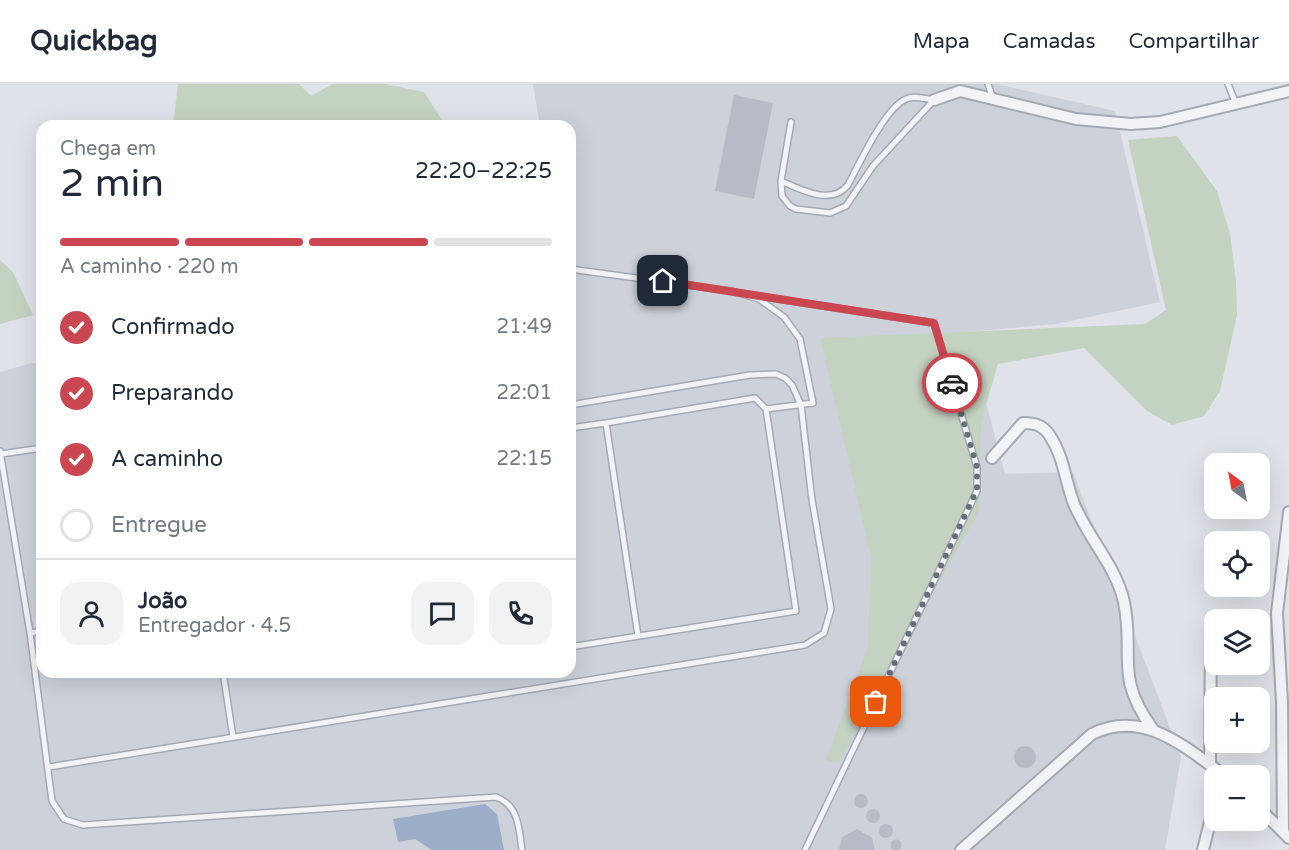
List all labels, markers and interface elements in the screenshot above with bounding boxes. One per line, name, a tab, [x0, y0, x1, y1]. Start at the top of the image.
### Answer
text: Quickbag	[30, 24, 158, 58]
text: Mapa	[913, 29, 970, 54]
text: Camadas	[1003, 29, 1095, 54]
text: Compartilhar	[1128, 29, 1259, 54]
text: Chega em	[60, 137, 156, 161]
text: 22:20–22:25	[415, 158, 552, 184]
text: 2 min	[60, 160, 164, 207]
text: A caminho · 220 m	[60, 255, 239, 279]
pin	[637, 255, 688, 306]
icon: home	[646, 264, 679, 297]
icon: check	[60, 311, 93, 344]
text: Confirmado	[111, 314, 235, 340]
text: 21:49	[497, 315, 552, 339]
courier	[922, 353, 982, 413]
icon: car	[936, 367, 969, 400]
icon: check	[60, 377, 93, 410]
text: Preparando	[111, 380, 234, 406]
text: 22:01	[497, 381, 552, 405]
icon: check	[60, 443, 93, 476]
text: A caminho	[111, 446, 223, 472]
text: 22:15	[497, 447, 552, 471]
north arrow	[1204, 453, 1270, 519]
map controls	[1204, 453, 1270, 831]
text: Entregue	[111, 512, 207, 538]
button: locate	[1204, 531, 1270, 597]
button: person	[60, 582, 123, 645]
button: chat	[411, 582, 474, 645]
button: phone	[489, 582, 552, 645]
text: João	[138, 588, 187, 614]
button: layers	[1204, 609, 1270, 675]
text: Entregador · 4.5	[138, 614, 291, 638]
pin	[850, 676, 901, 727]
icon: bag	[859, 685, 892, 718]
button: +	[1204, 687, 1270, 753]
button: −	[1204, 765, 1270, 831]

